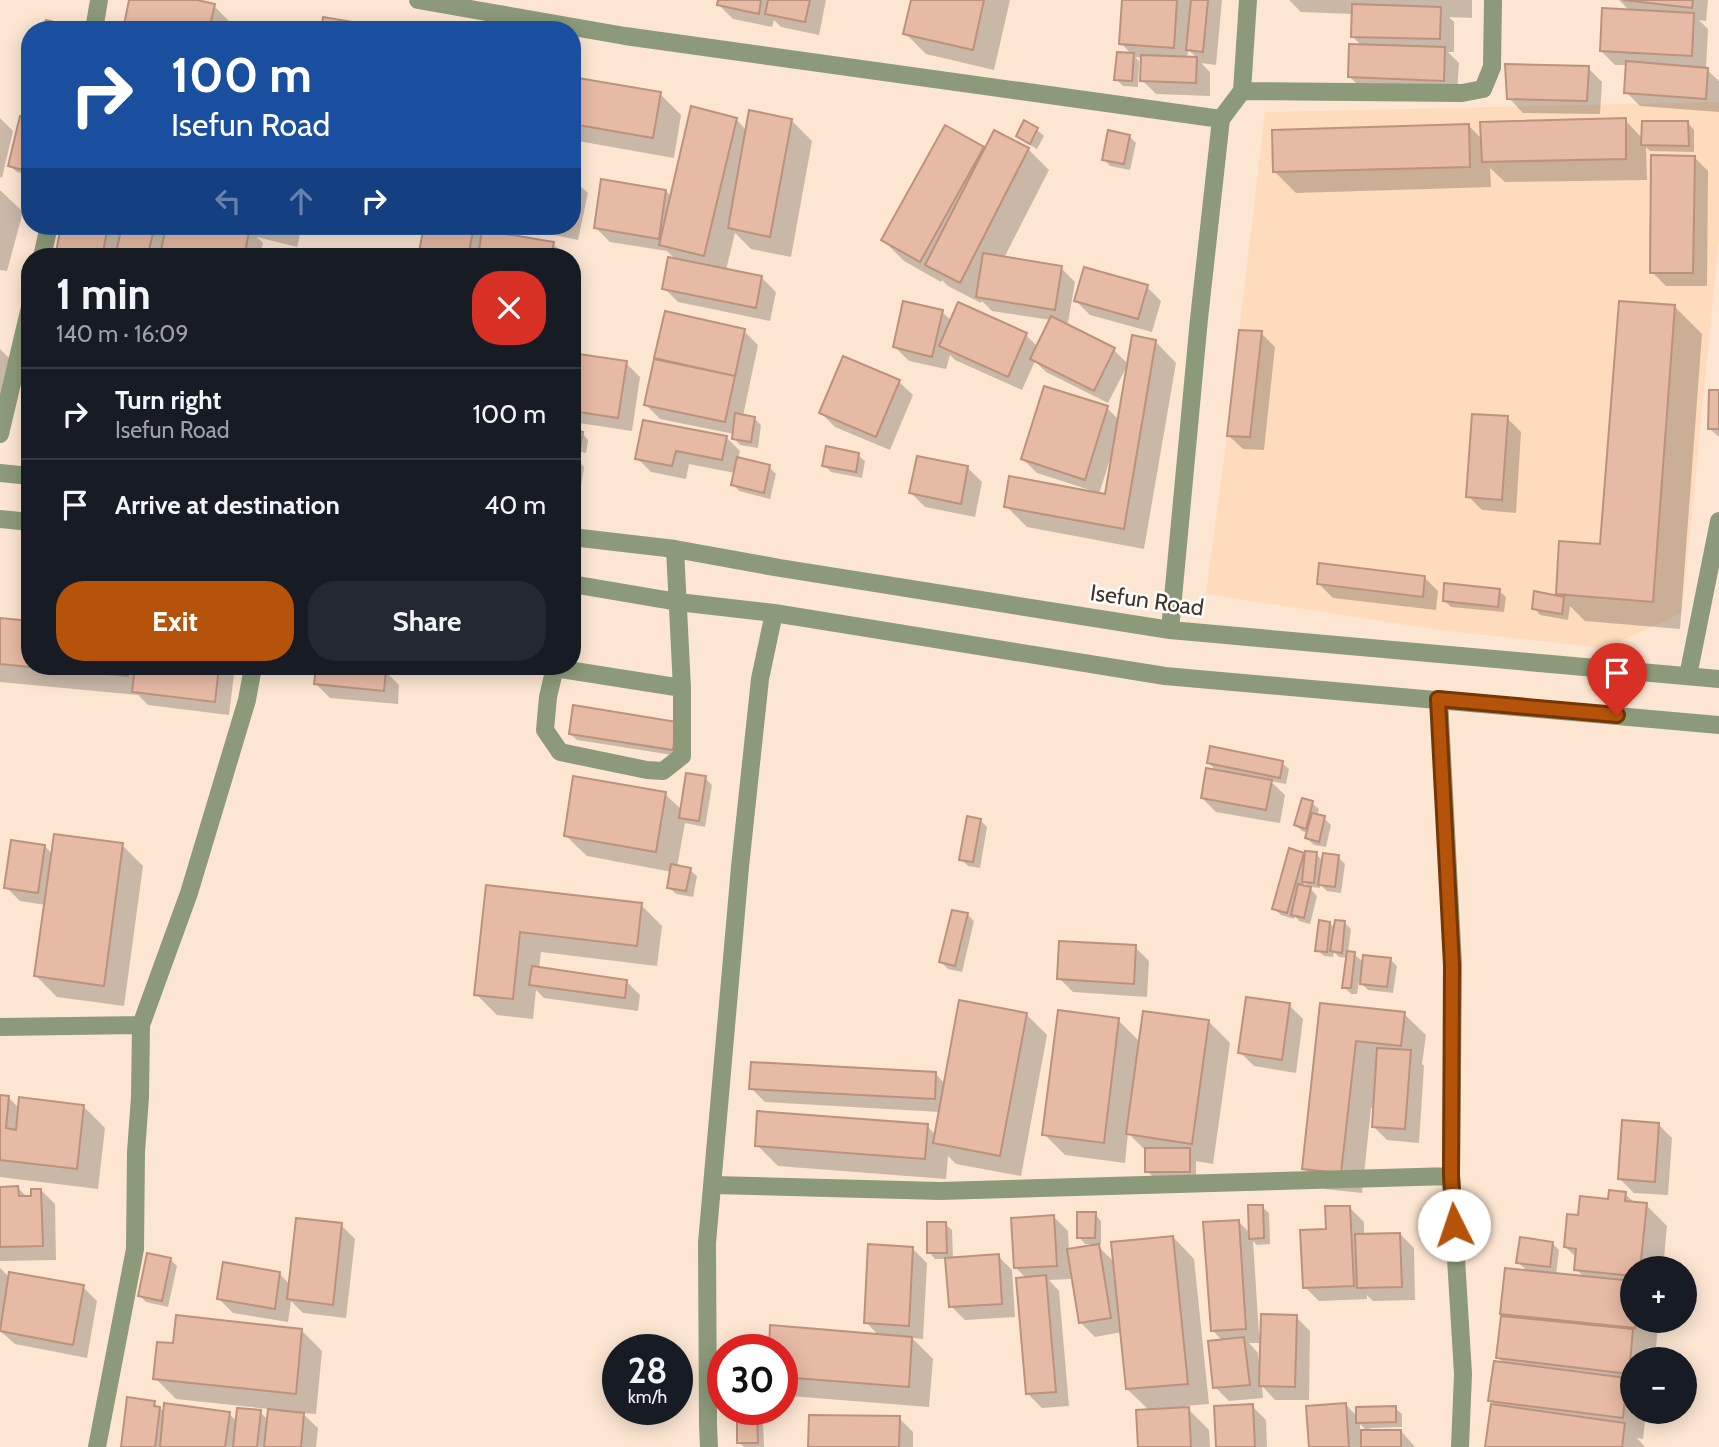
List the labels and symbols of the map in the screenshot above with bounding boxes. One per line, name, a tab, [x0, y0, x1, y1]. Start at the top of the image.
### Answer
street label: Isefun Road	[1088, 578, 1206, 622]
pin	[1587, 643, 1647, 715]
position arrow	[1417, 1188, 1491, 1262]
speed limit sign: 30	[707, 1334, 798, 1425]

